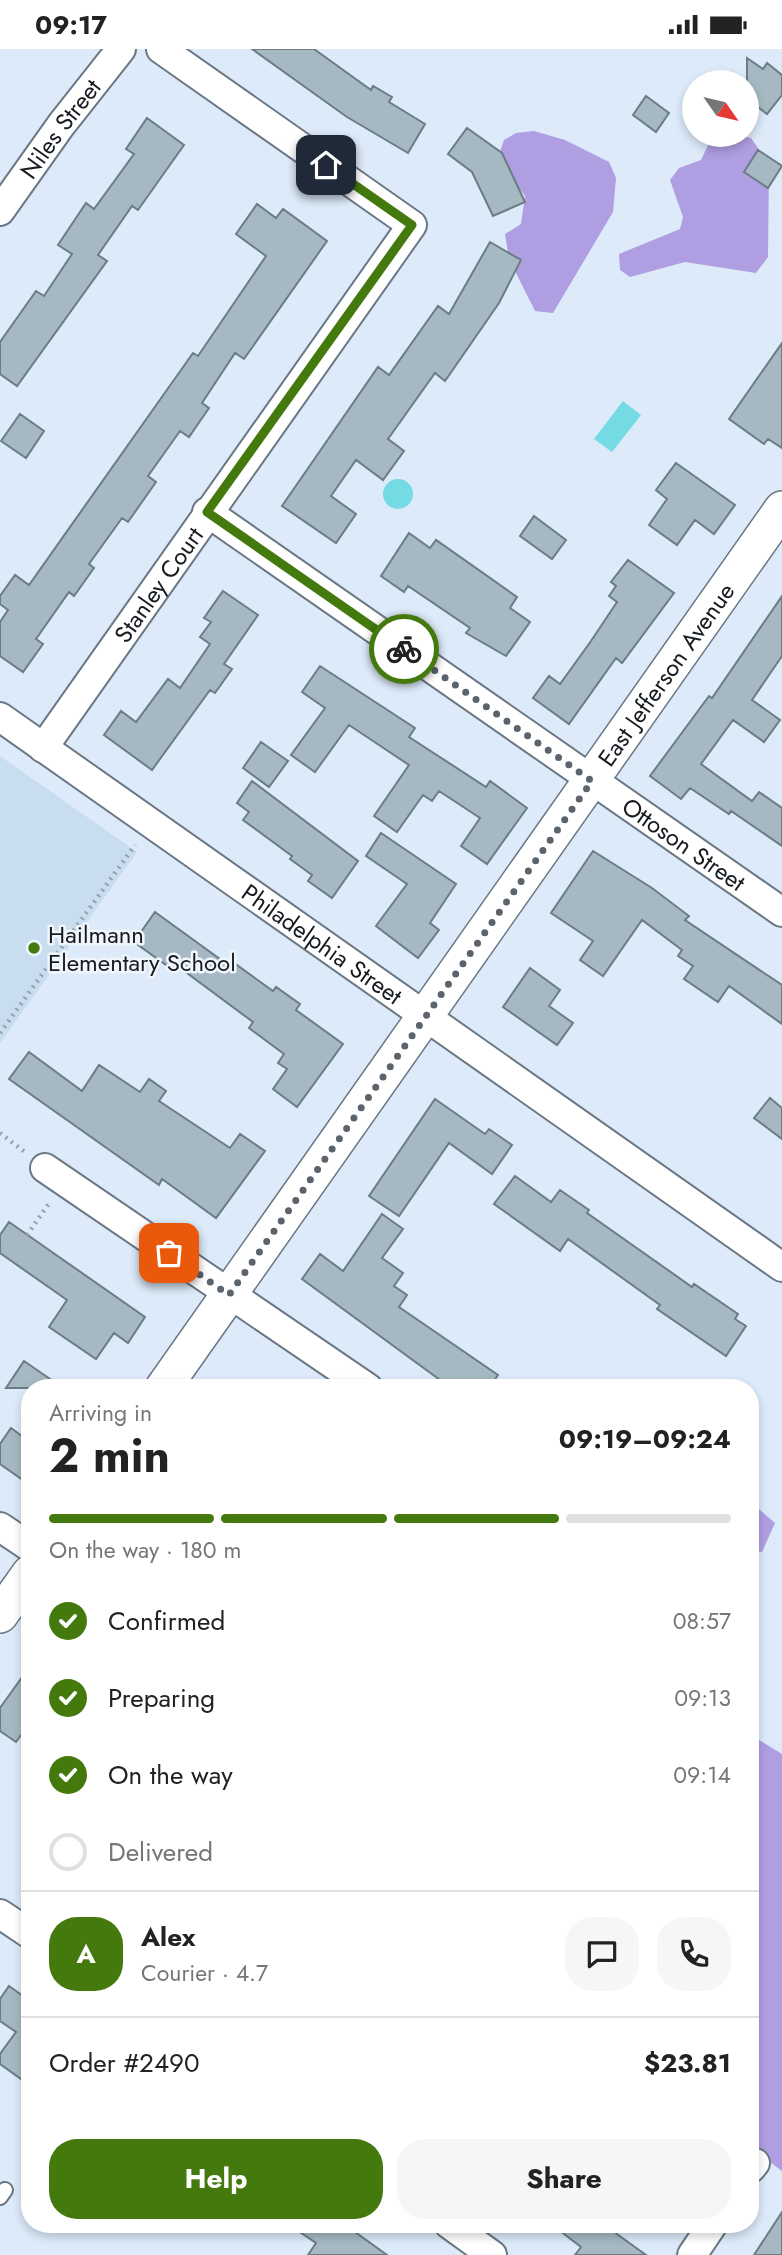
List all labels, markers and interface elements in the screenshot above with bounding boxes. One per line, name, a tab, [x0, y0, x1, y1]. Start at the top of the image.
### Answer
text: 09:17	[35, 6, 107, 44]
north arrow	[682, 70, 760, 147]
map controls	[682, 70, 759, 147]
street label: Niles Street	[11, 71, 109, 186]
pin	[296, 135, 356, 195]
icon: home	[307, 146, 345, 184]
street label: Stanley Court	[105, 519, 212, 650]
street label: East Jefferson Avenue	[589, 575, 743, 773]
courier	[369, 614, 439, 684]
icon: bike	[385, 630, 423, 668]
street label: Ottoson Street	[615, 788, 753, 899]
street label: Philadelphia Street	[235, 875, 410, 1013]
place label: Hailmann Elementary School	[48, 917, 236, 980]
marker: Hailmann Elementary School	[26, 940, 42, 956]
pin	[139, 1223, 199, 1283]
icon: bag	[150, 1234, 188, 1272]
text: Arriving in	[49, 1396, 152, 1430]
text: 09:19–09:24	[559, 1420, 731, 1458]
text: 2 min	[49, 1423, 170, 1489]
text: On the way · 180 m	[49, 1533, 241, 1567]
icon: check	[49, 1602, 87, 1640]
text: Confirmed	[108, 1602, 225, 1640]
text: 08:57	[673, 1604, 731, 1638]
icon: check	[49, 1679, 87, 1717]
text: Preparing	[108, 1679, 215, 1717]
text: 09:13	[674, 1681, 731, 1715]
icon: check	[49, 1756, 87, 1794]
text: On the way	[108, 1756, 233, 1794]
text: 09:14	[673, 1758, 731, 1792]
text: Delivered	[108, 1833, 213, 1871]
button: chat	[565, 1917, 639, 1991]
button: phone	[657, 1917, 731, 1991]
text: Alex	[141, 1918, 195, 1956]
text: A	[76, 1935, 96, 1973]
text: Courier · 4.7	[141, 1956, 268, 1990]
text: Order #2490	[49, 2044, 200, 2082]
text: $23.81	[644, 2044, 731, 2082]
button: Help	[49, 2139, 383, 2219]
button: Share	[397, 2139, 731, 2219]

